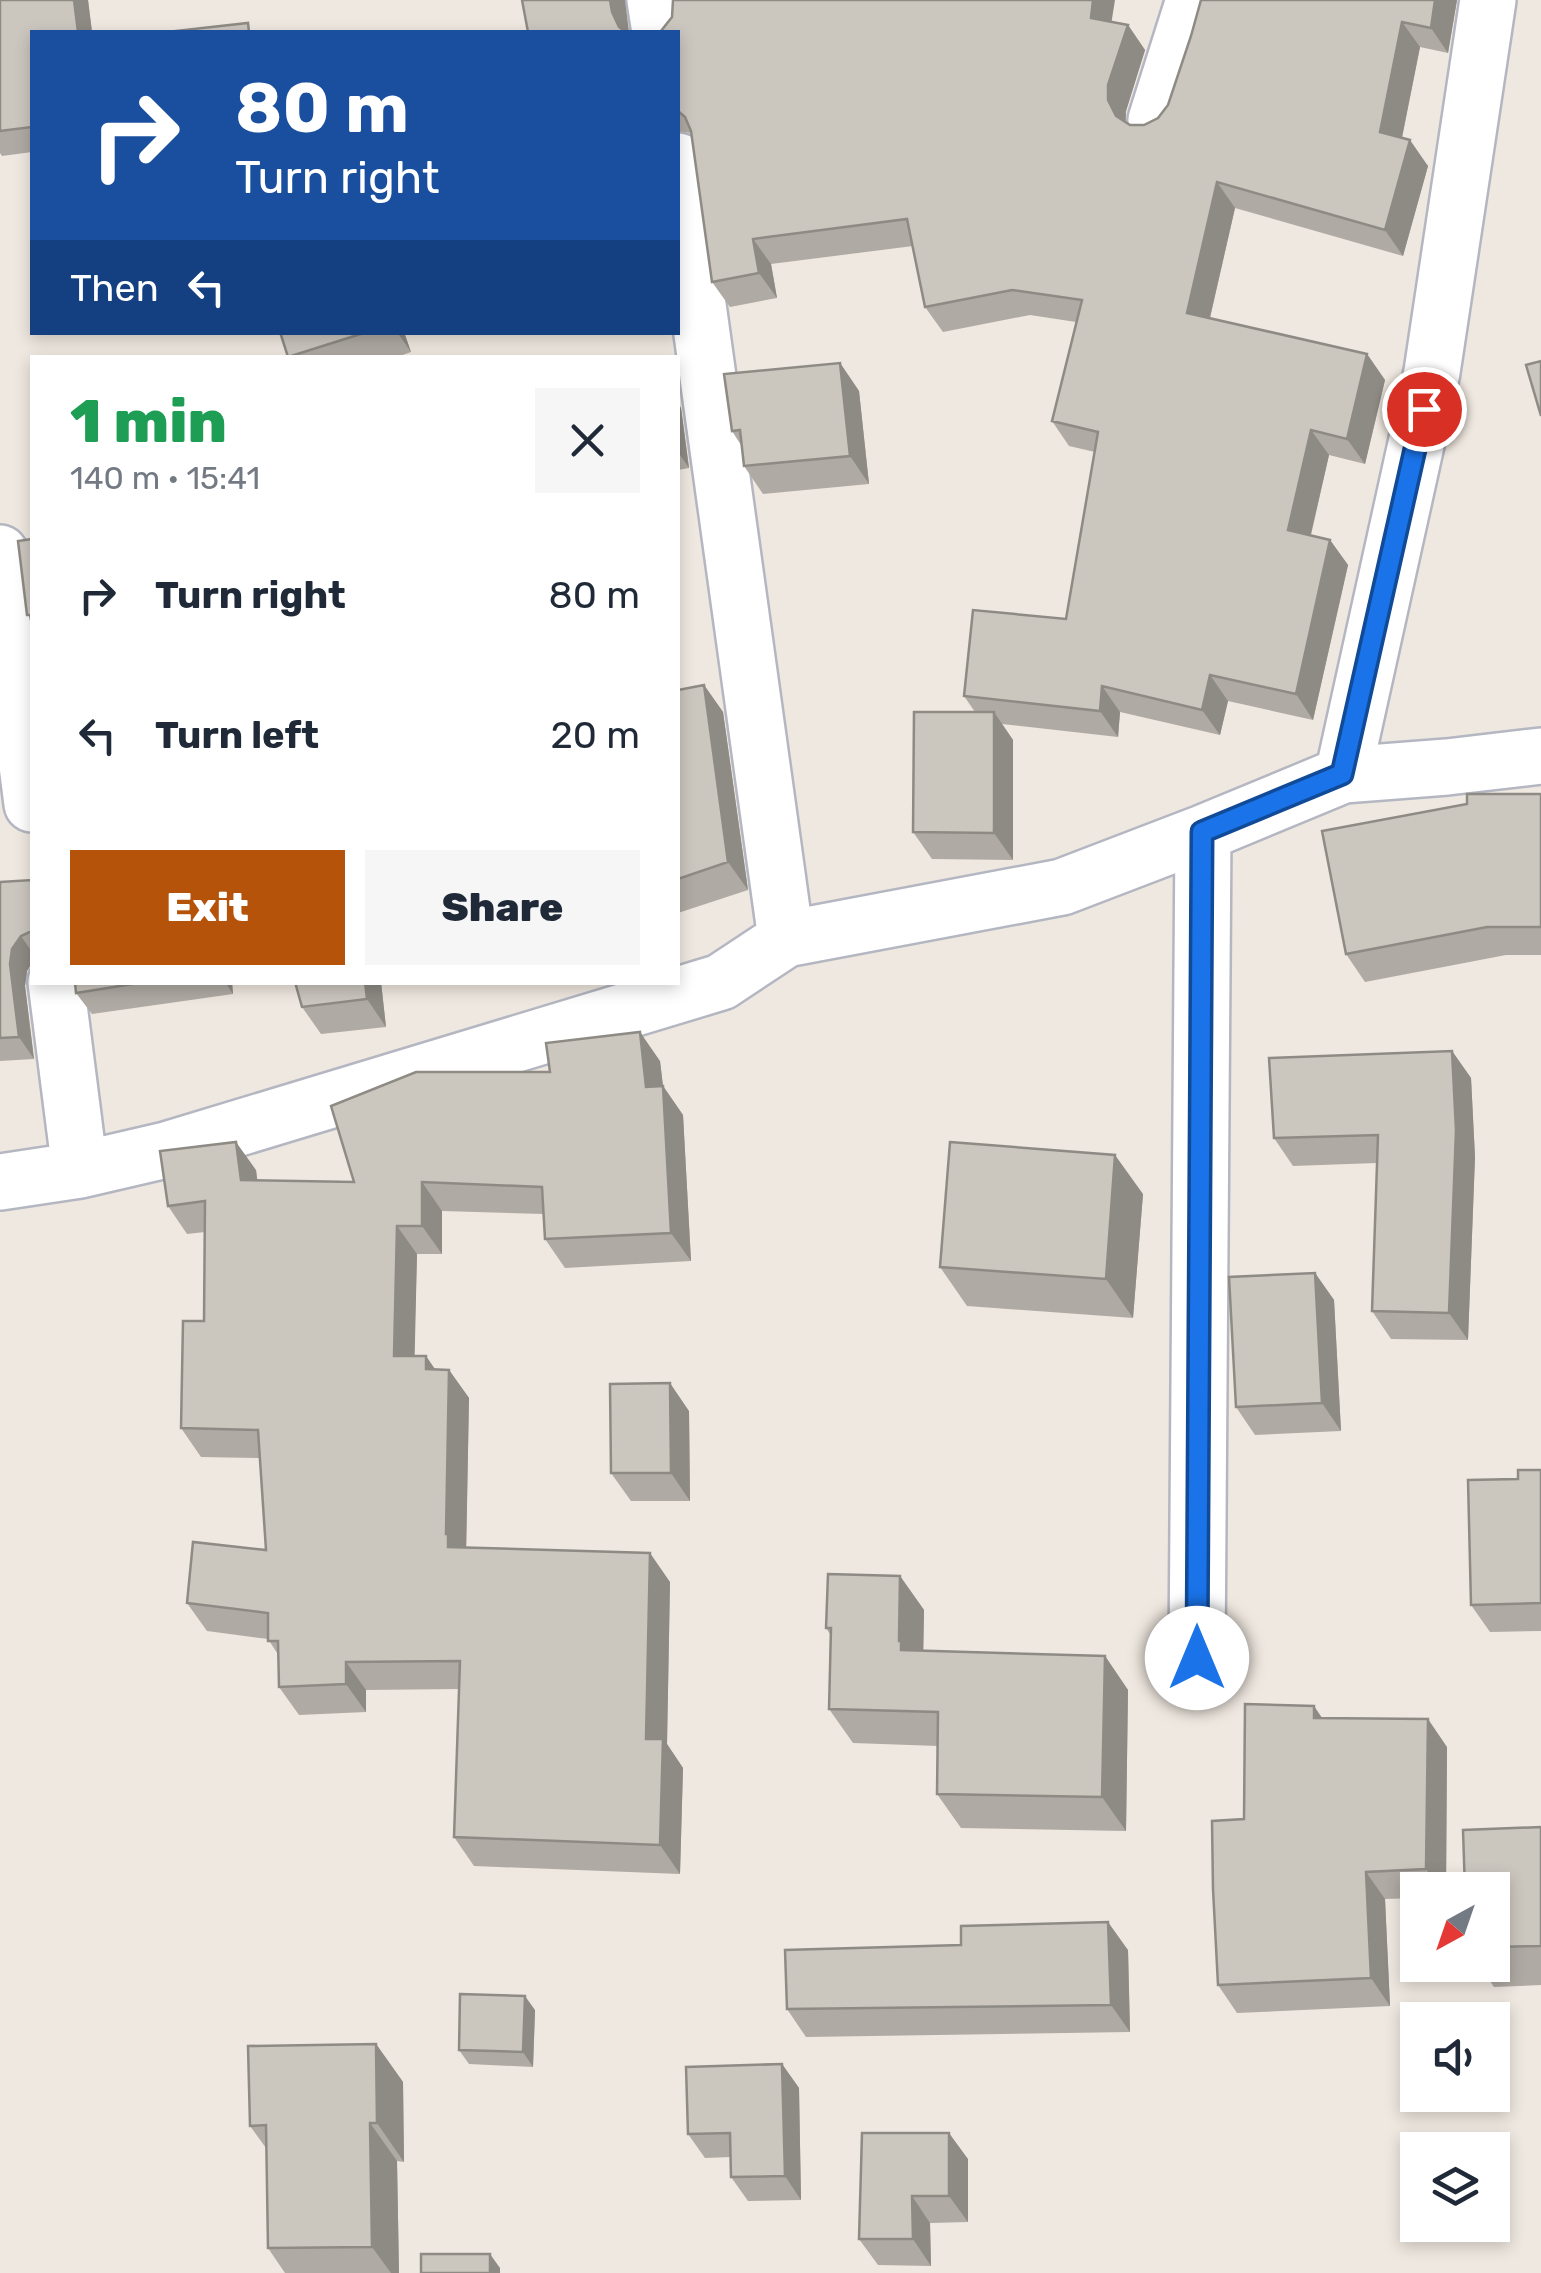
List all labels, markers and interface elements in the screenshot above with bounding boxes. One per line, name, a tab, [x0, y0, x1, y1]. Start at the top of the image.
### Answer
text: 80 m	[235, 67, 409, 150]
icon: right	[70, 70, 200, 200]
text: Turn right	[235, 151, 439, 204]
icon: left	[179, 260, 234, 315]
text: Then	[70, 265, 159, 311]
pin	[1382, 367, 1467, 452]
icon: arrive	[1397, 382, 1452, 437]
text: 1 min	[70, 386, 227, 457]
button: close	[535, 388, 640, 493]
text: 140 m · 15:41	[70, 459, 260, 497]
icon: right	[70, 568, 125, 623]
text: Turn right	[155, 572, 346, 618]
text: 80 m	[549, 572, 640, 618]
icon: left	[70, 708, 125, 763]
text: Turn left	[155, 712, 319, 758]
text: 20 m	[550, 712, 640, 758]
button: Exit	[70, 850, 345, 965]
button: Share	[365, 850, 640, 965]
position arrow	[1145, 1606, 1249, 1710]
north arrow	[1400, 1872, 1510, 1982]
map controls	[1400, 1872, 1510, 2242]
button: sound	[1400, 2002, 1510, 2112]
button: layers	[1400, 2132, 1510, 2242]

